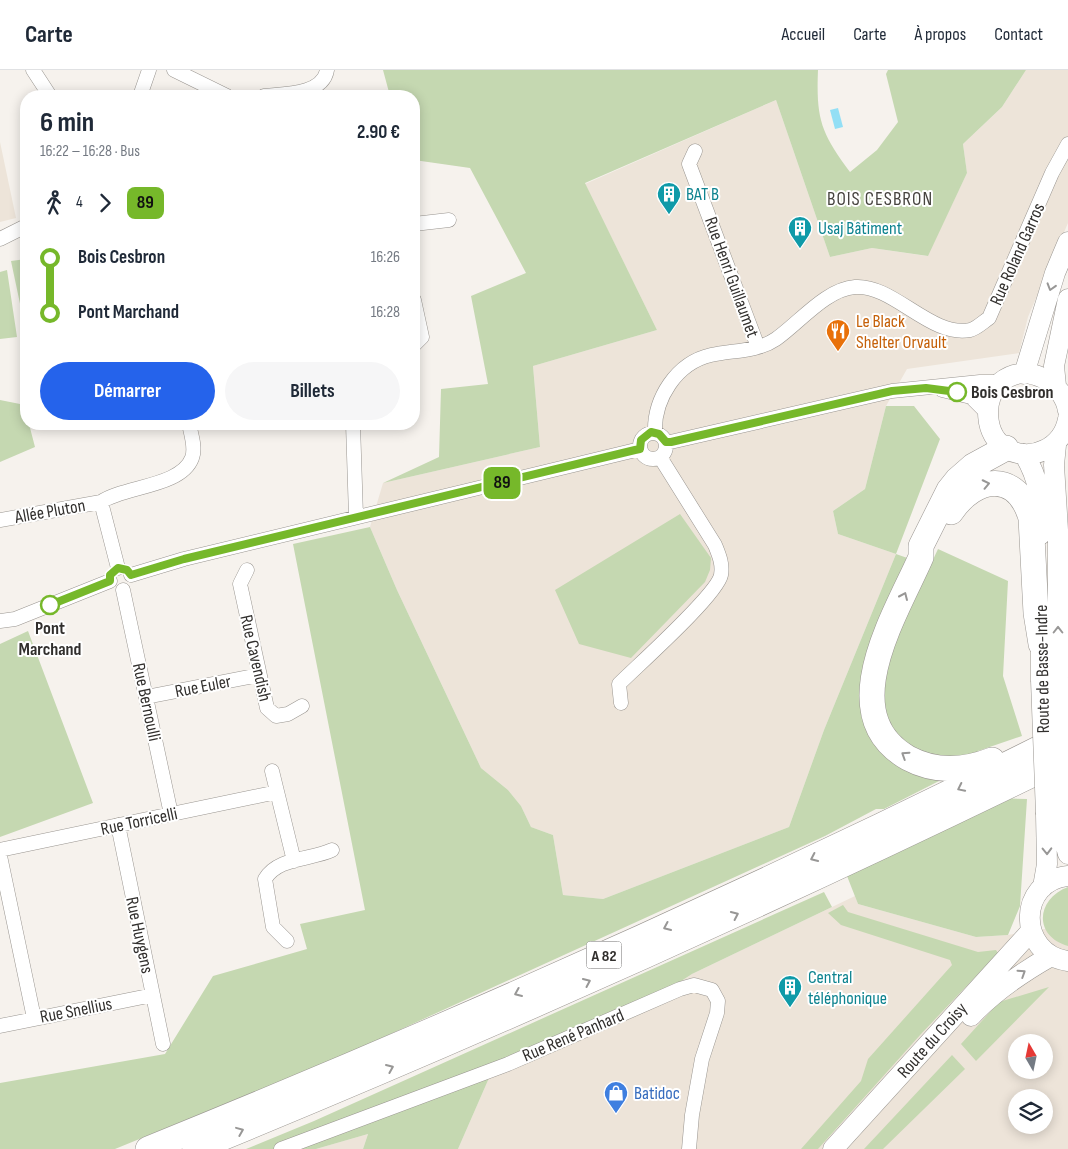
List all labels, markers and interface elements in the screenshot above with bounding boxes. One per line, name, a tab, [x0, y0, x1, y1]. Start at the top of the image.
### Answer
text: Carte	[25, 20, 73, 49]
text: Accueil	[781, 24, 825, 45]
text: Carte	[853, 24, 886, 45]
text: À propos	[914, 24, 966, 45]
text: Contact	[994, 24, 1043, 45]
text: 6 min	[40, 106, 94, 139]
text: 2.90 €	[357, 121, 400, 144]
text: 16:22 – 16:28 · Bus	[40, 142, 140, 161]
building icon: BAT B	[656, 181, 682, 215]
place label: BAT B	[686, 184, 719, 205]
district label: BOIS CESBRON	[827, 188, 933, 211]
icon: walk	[40, 189, 68, 217]
icon: forward	[91, 189, 119, 217]
text: 89	[137, 192, 154, 213]
text: 4	[76, 193, 83, 212]
street label: Rue Roland Garros	[986, 200, 1049, 309]
street label: Rue Henri Guillaumet	[700, 214, 763, 341]
building icon: Usaj Bâtiment	[787, 215, 813, 249]
place label: Usaj Bâtiment	[818, 218, 903, 239]
text: Bois Cesbron	[78, 246, 165, 269]
text: 16:26	[371, 248, 400, 267]
one-way arrow	[1047, 283, 1057, 291]
text: Pont Marchand	[78, 301, 179, 324]
text: 16:28	[371, 303, 400, 322]
place label: Le Black Shelter Orvault	[856, 311, 947, 353]
restaurant icon: Le Black Shelter Orvault	[825, 318, 851, 352]
button: Démarrer	[40, 362, 215, 420]
button: Billets	[225, 362, 400, 420]
marker: Bois Cesbron	[947, 382, 967, 402]
place label: Bois Cesbron	[971, 382, 1054, 403]
line badge: 89	[480, 467, 524, 499]
text: 89	[493, 472, 511, 493]
one-way arrow	[982, 480, 991, 490]
street label: Allée Pluton	[12, 495, 87, 528]
one-way arrow	[897, 592, 908, 601]
marker: Pont Marchand	[40, 595, 60, 615]
street label: Route de Basse-Indre	[1031, 604, 1054, 734]
street label: Rue Cavendish	[235, 613, 276, 703]
place label: Pont Marchand	[19, 618, 82, 660]
one-way arrow	[1053, 625, 1063, 633]
street label: Rue Bernoulli	[128, 661, 165, 743]
street label: Rue Euler	[173, 671, 233, 702]
one-way arrow	[902, 752, 911, 762]
one-way arrow	[957, 782, 966, 792]
street label: Rue Torricelli	[99, 803, 179, 840]
one-way arrow	[1042, 848, 1052, 855]
one-way arrow	[810, 852, 819, 863]
street label: Rue Huygens	[121, 895, 158, 975]
one-way arrow	[730, 911, 739, 921]
one-way arrow	[663, 920, 672, 931]
road number: A 82	[586, 942, 622, 968]
place label: Central téléphonique	[808, 967, 887, 1009]
one-way arrow	[1017, 970, 1026, 980]
building icon: Central téléphonique	[777, 974, 803, 1008]
one-way arrow	[582, 978, 591, 989]
one-way arrow	[514, 987, 523, 998]
street label: Rue Snellius	[38, 993, 114, 1028]
street label: Route du Croisy	[893, 998, 972, 1082]
street label: Rue René Panhard	[519, 1005, 627, 1066]
north arrow	[1008, 1034, 1052, 1079]
map controls	[1008, 1034, 1053, 1134]
one-way arrow	[385, 1064, 394, 1075]
shop icon: Batidoc	[603, 1080, 629, 1114]
place label: Batidoc	[634, 1083, 680, 1104]
button: layers	[1008, 1089, 1053, 1134]
one-way arrow	[235, 1126, 244, 1137]

